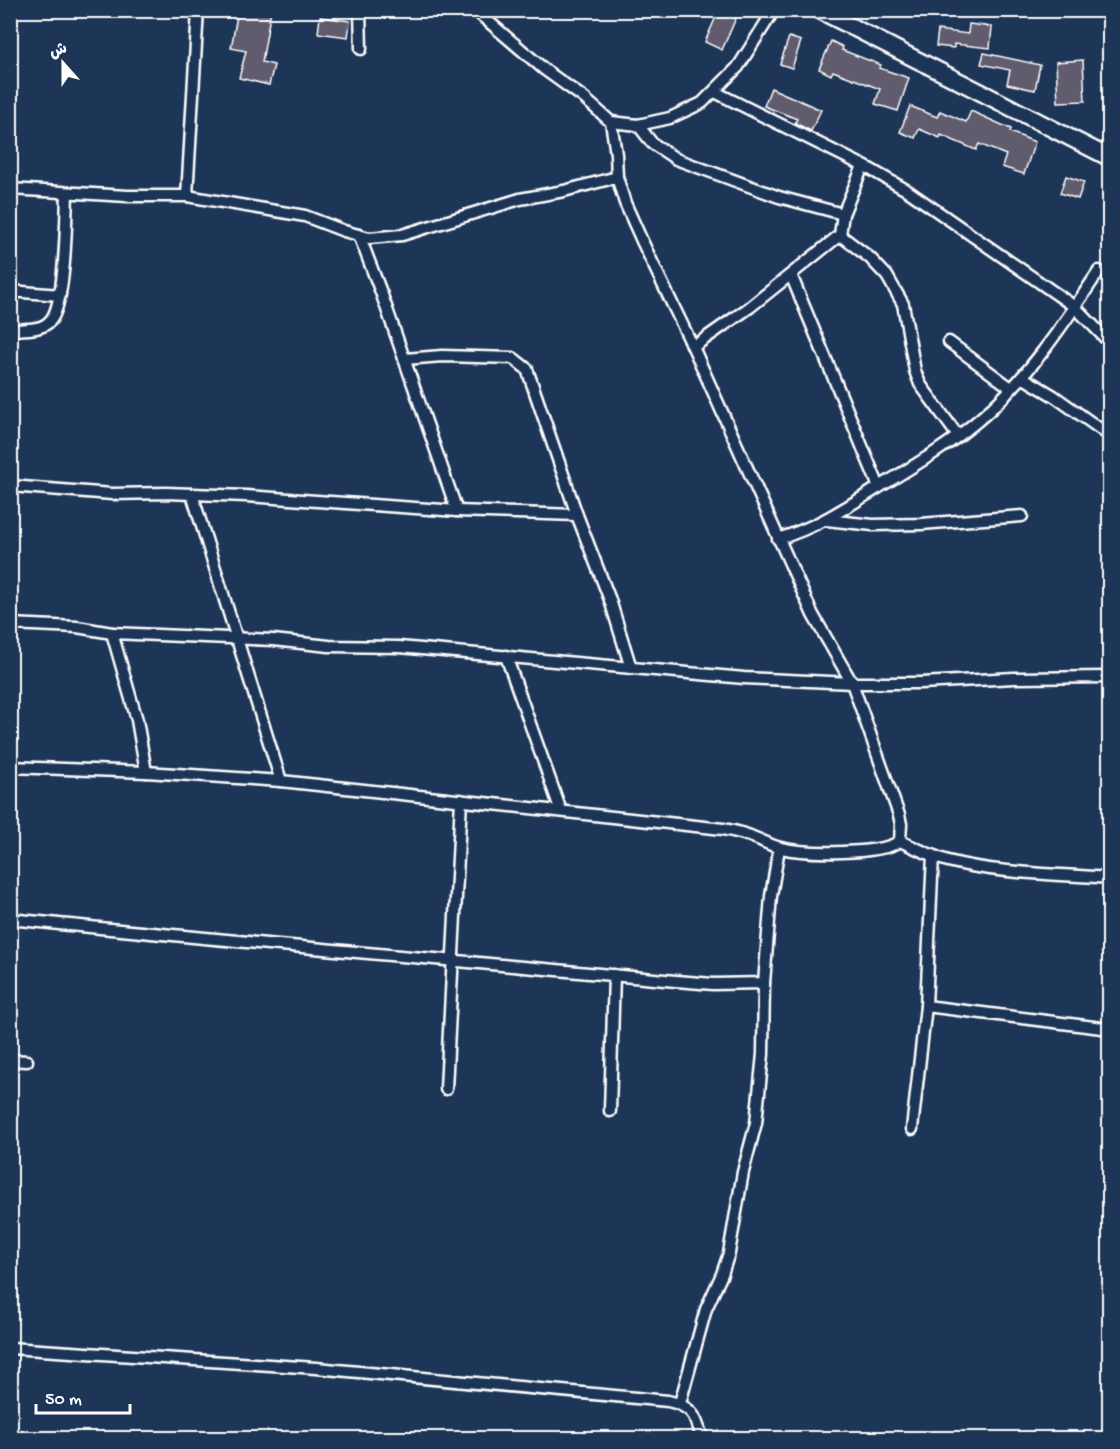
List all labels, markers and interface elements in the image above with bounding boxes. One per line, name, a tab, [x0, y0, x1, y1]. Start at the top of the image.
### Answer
north arrow	[33, 33, 93, 93]
text: ش	[47, 40, 71, 64]
scale bar	[36, 1377, 130, 1415]
text: 50 m	[45, 1390, 82, 1411]

